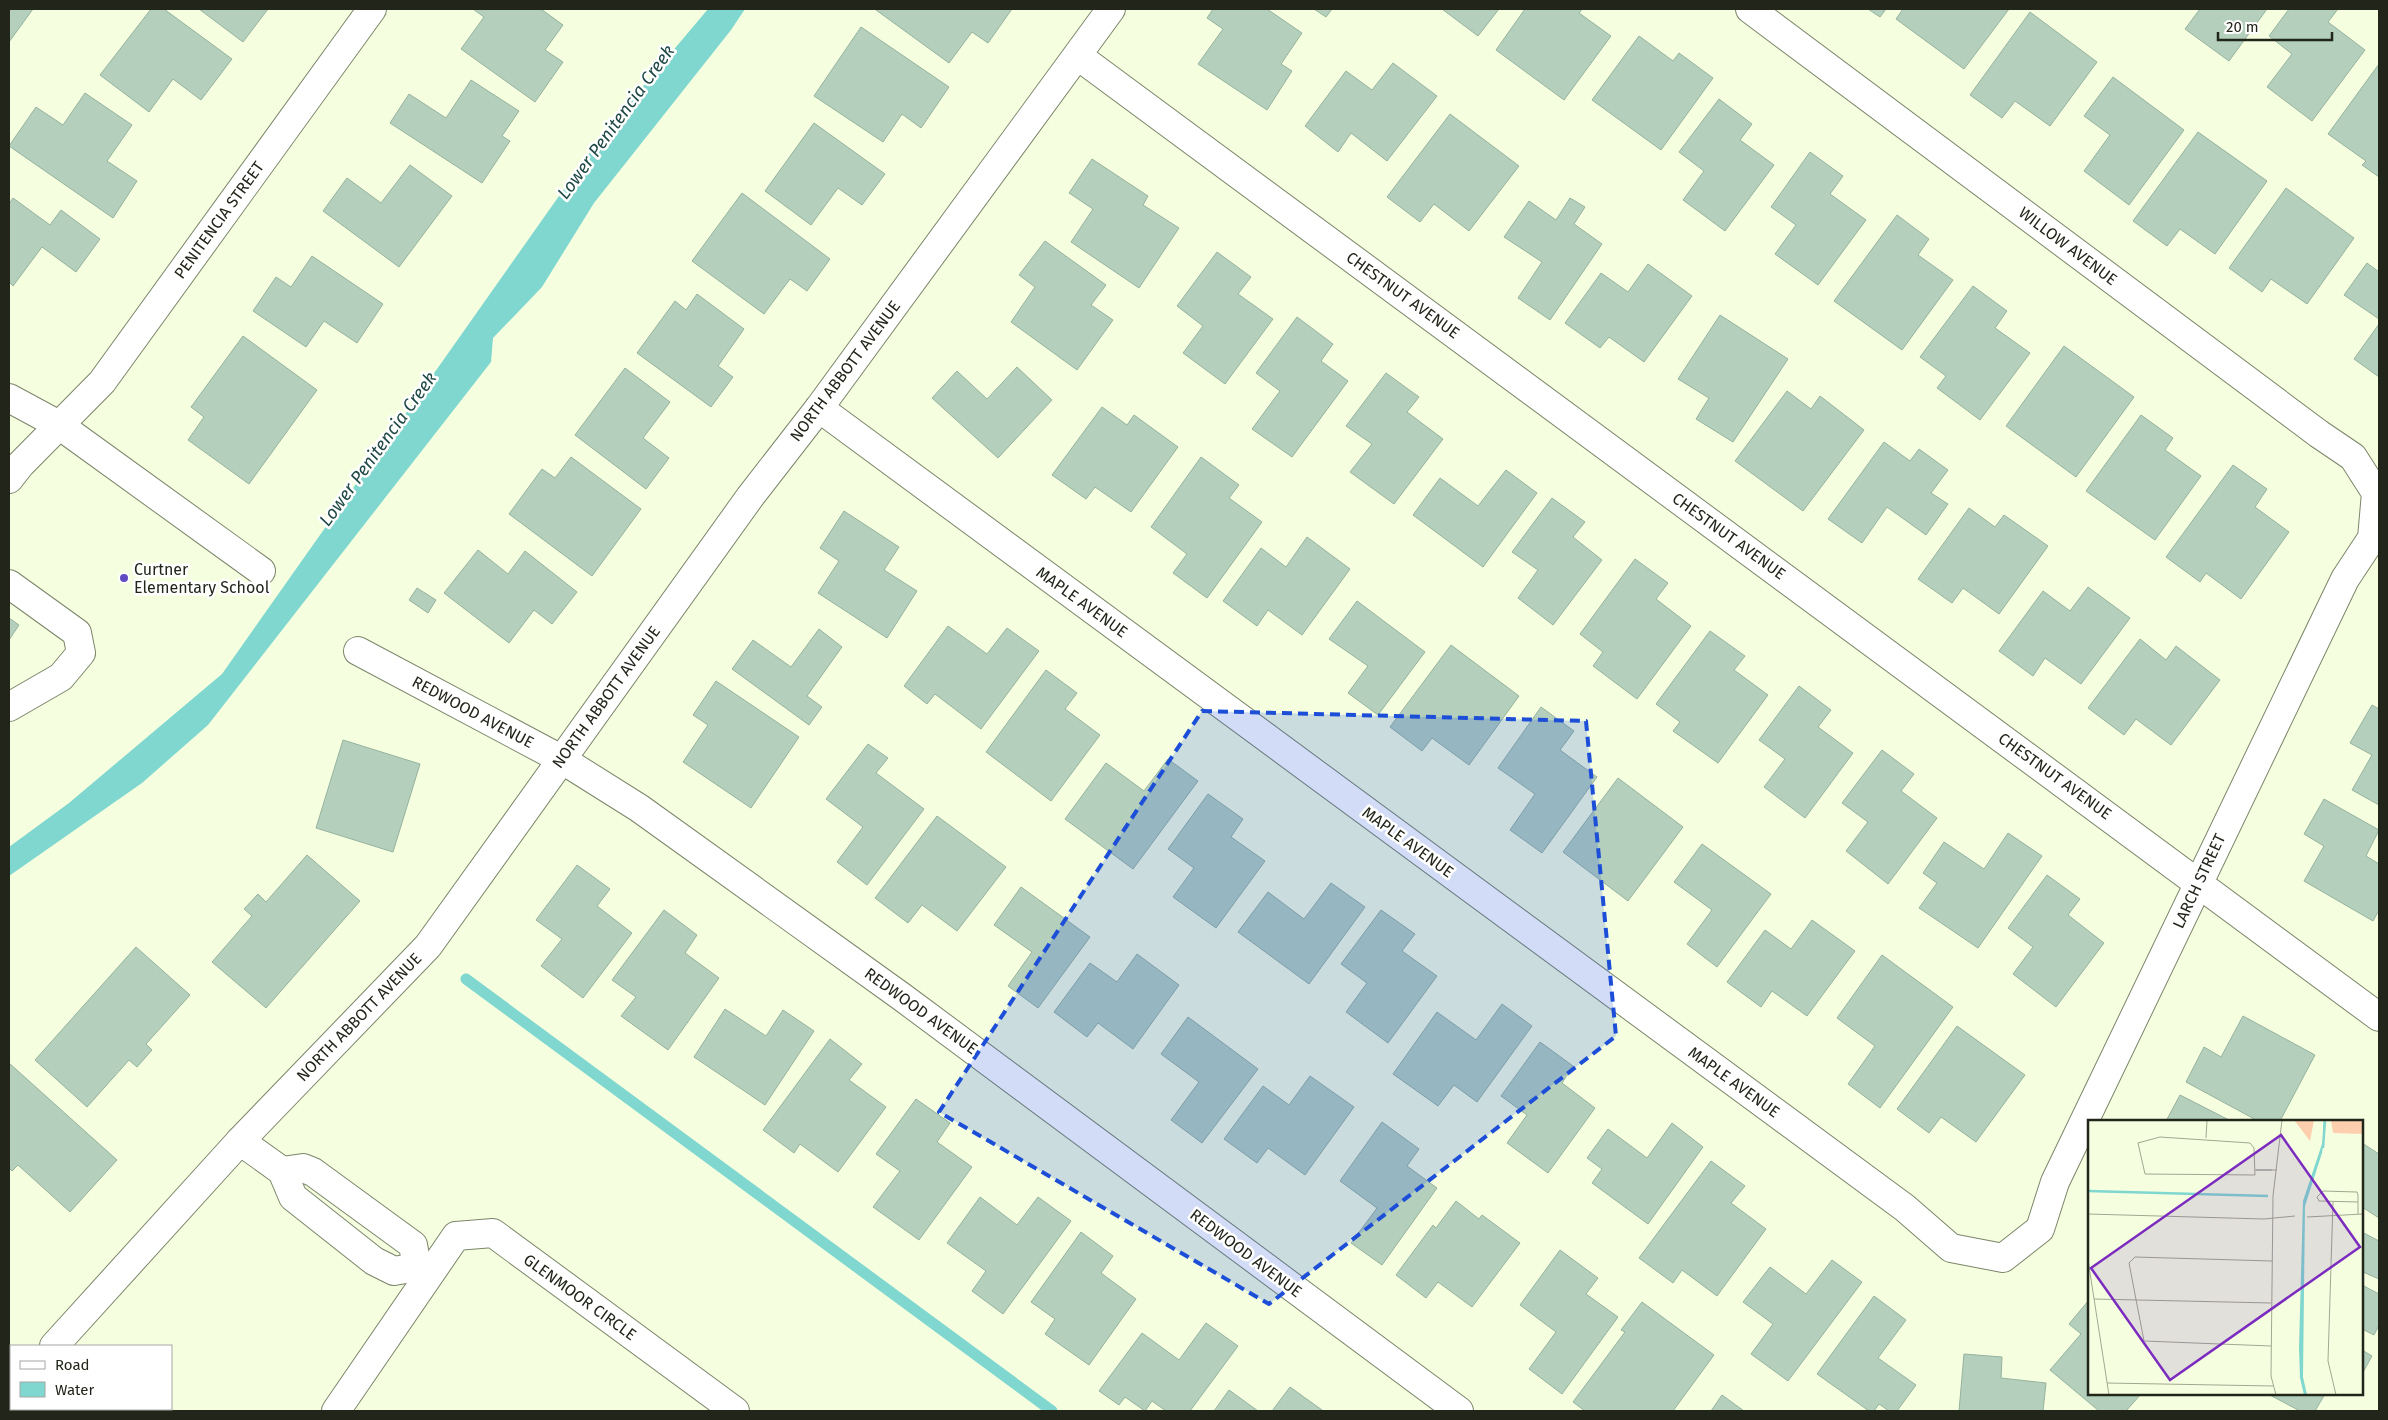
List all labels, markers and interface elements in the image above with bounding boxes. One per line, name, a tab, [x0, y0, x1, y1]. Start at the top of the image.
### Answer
scale bar	[2218, 10, 2332, 42]
text: 20 m	[2226, 18, 2259, 36]
water label: Lower Penitencia Creek	[553, 40, 680, 204]
street label: PENITENCIA STREET	[170, 157, 268, 282]
street label: WILLOW AVENUE	[2015, 203, 2121, 289]
street label: CHESTNUT AVENUE	[1343, 248, 1463, 342]
street label: NORTH ABBOTT AVENUE	[786, 297, 904, 445]
water label: Lower Penitencia Creek	[315, 367, 442, 531]
street label: CHESTNUT AVENUE	[1669, 489, 1789, 583]
place label: Curtner Elementary School	[134, 560, 270, 597]
street label: MAPLE AVENUE	[1033, 563, 1131, 641]
marker: Curtner Elementary School	[118, 572, 130, 584]
street label: NORTH ABBOTT AVENUE	[548, 622, 664, 772]
street label: REDWOOD AVENUE	[409, 672, 537, 752]
street label: CHESTNUT AVENUE	[1995, 729, 2115, 823]
street label: MAPLE AVENUE	[1359, 803, 1457, 881]
street label: LARCH STREET	[2169, 830, 2230, 931]
street label: NORTH ABBOTT AVENUE	[293, 949, 425, 1085]
street label: REDWOOD AVENUE	[861, 964, 981, 1058]
street label: MAPLE AVENUE	[1685, 1043, 1783, 1121]
inset map	[2088, 1120, 2363, 1395]
street label: REDWOOD AVENUE	[1186, 1205, 1306, 1301]
street label: GLENMOOR CIRCLE	[520, 1250, 640, 1344]
legend	[10, 1345, 172, 1410]
text: Road	[55, 1356, 90, 1374]
text: Water	[55, 1381, 94, 1399]

